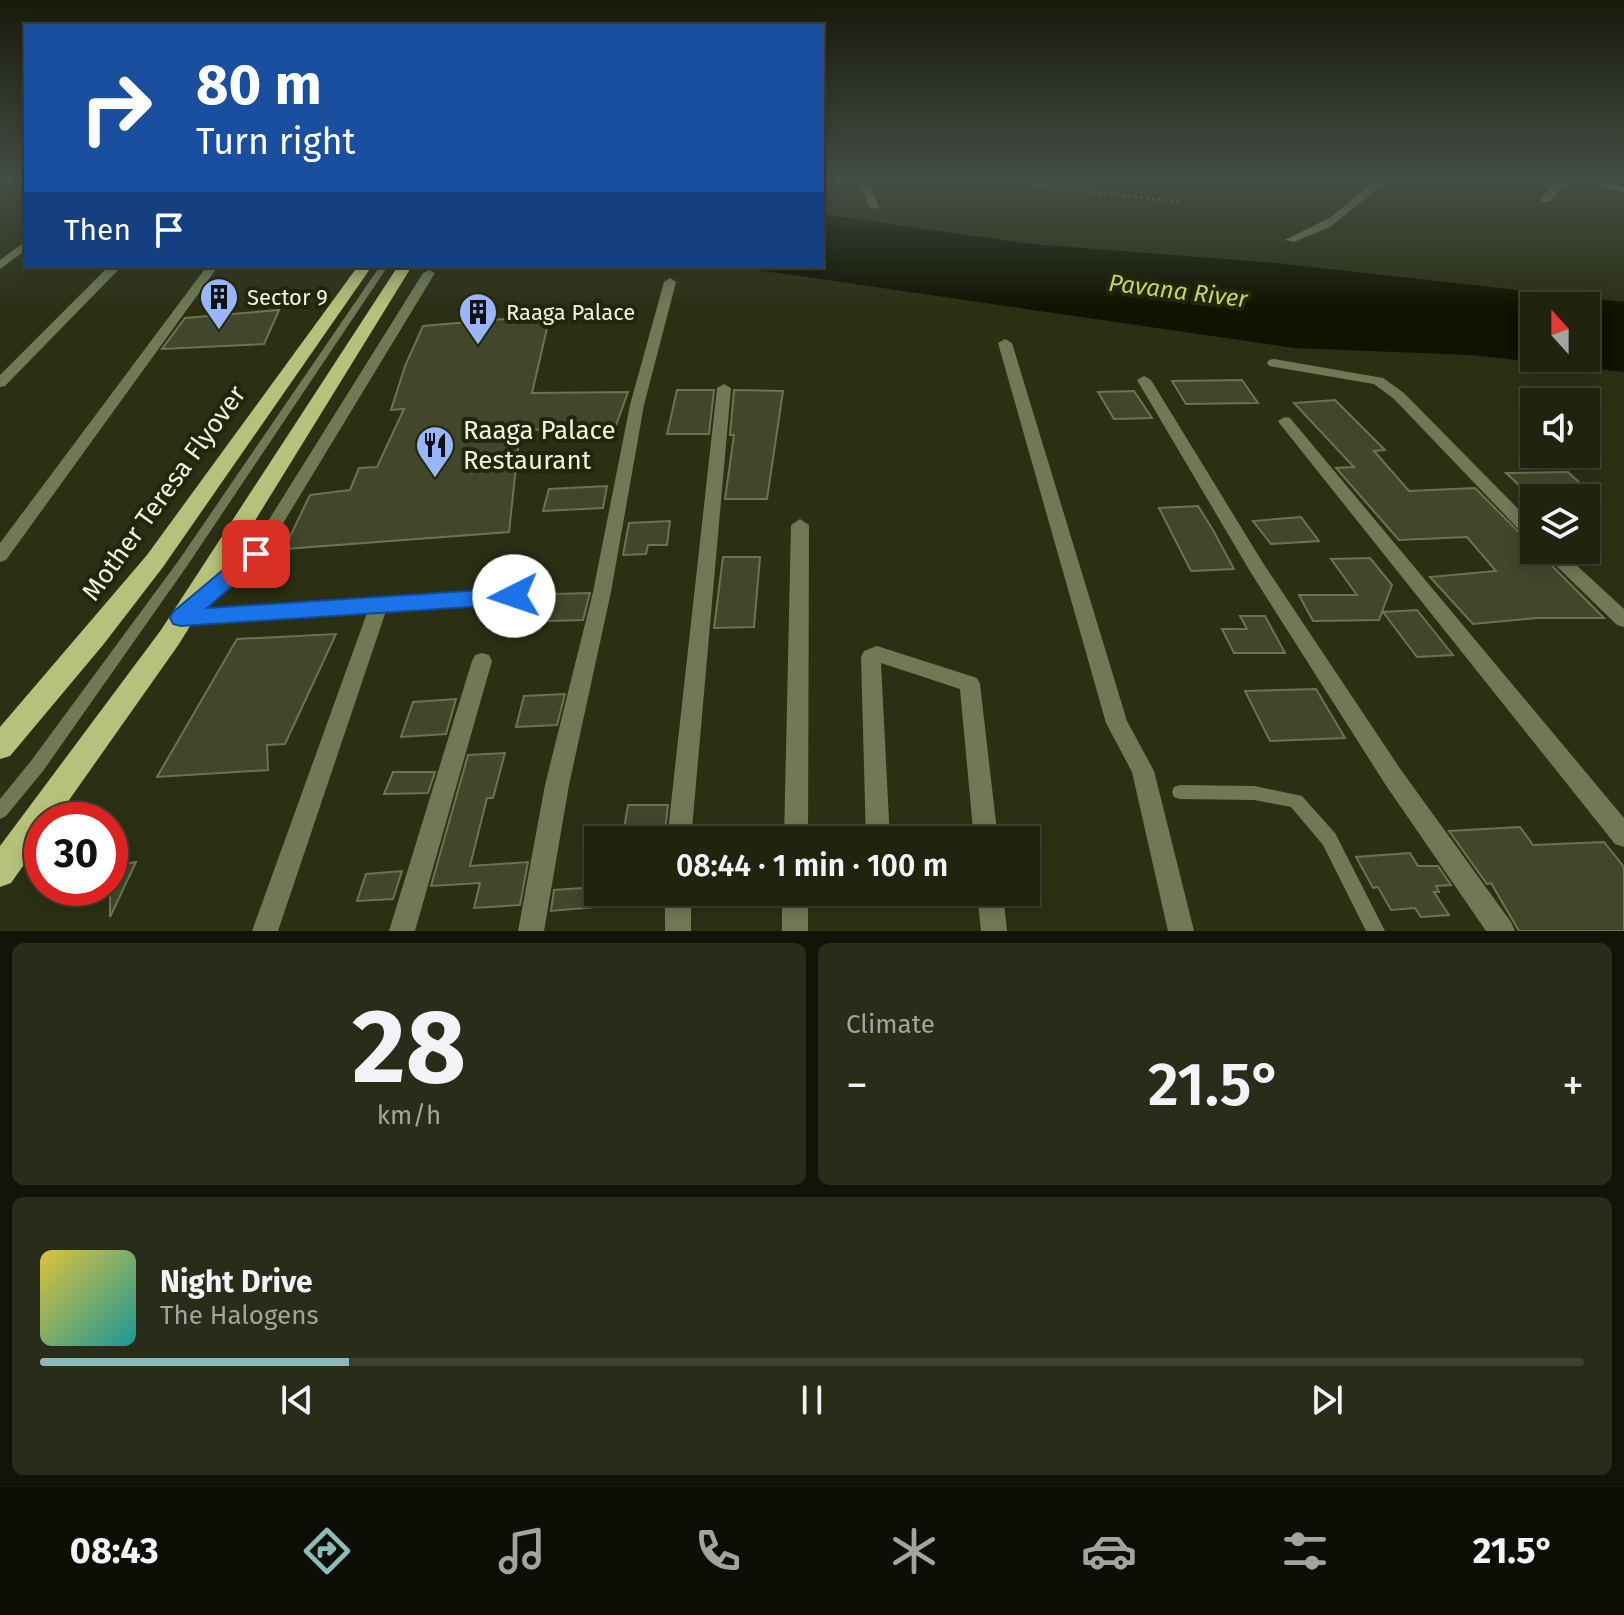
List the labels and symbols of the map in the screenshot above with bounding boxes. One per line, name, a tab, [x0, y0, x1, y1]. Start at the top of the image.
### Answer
water label: Pavana River	[1107, 269, 1250, 314]
building icon: Sector 9	[198, 276, 240, 331]
place label: Sector 9	[247, 284, 328, 311]
building icon: Raaga Palace	[457, 291, 499, 346]
north arrow	[1520, 292, 1600, 372]
place label: Raaga Palace	[506, 299, 635, 326]
street label: Mother Teresa Flyover	[76, 379, 252, 607]
place label: Raaga Palace Restaurant	[463, 415, 616, 476]
restaurant icon: Raaga Palace Restaurant	[414, 424, 456, 479]
pin	[222, 520, 290, 588]
position arrow	[472, 554, 556, 638]
speed limit sign: 30	[24, 802, 128, 906]

